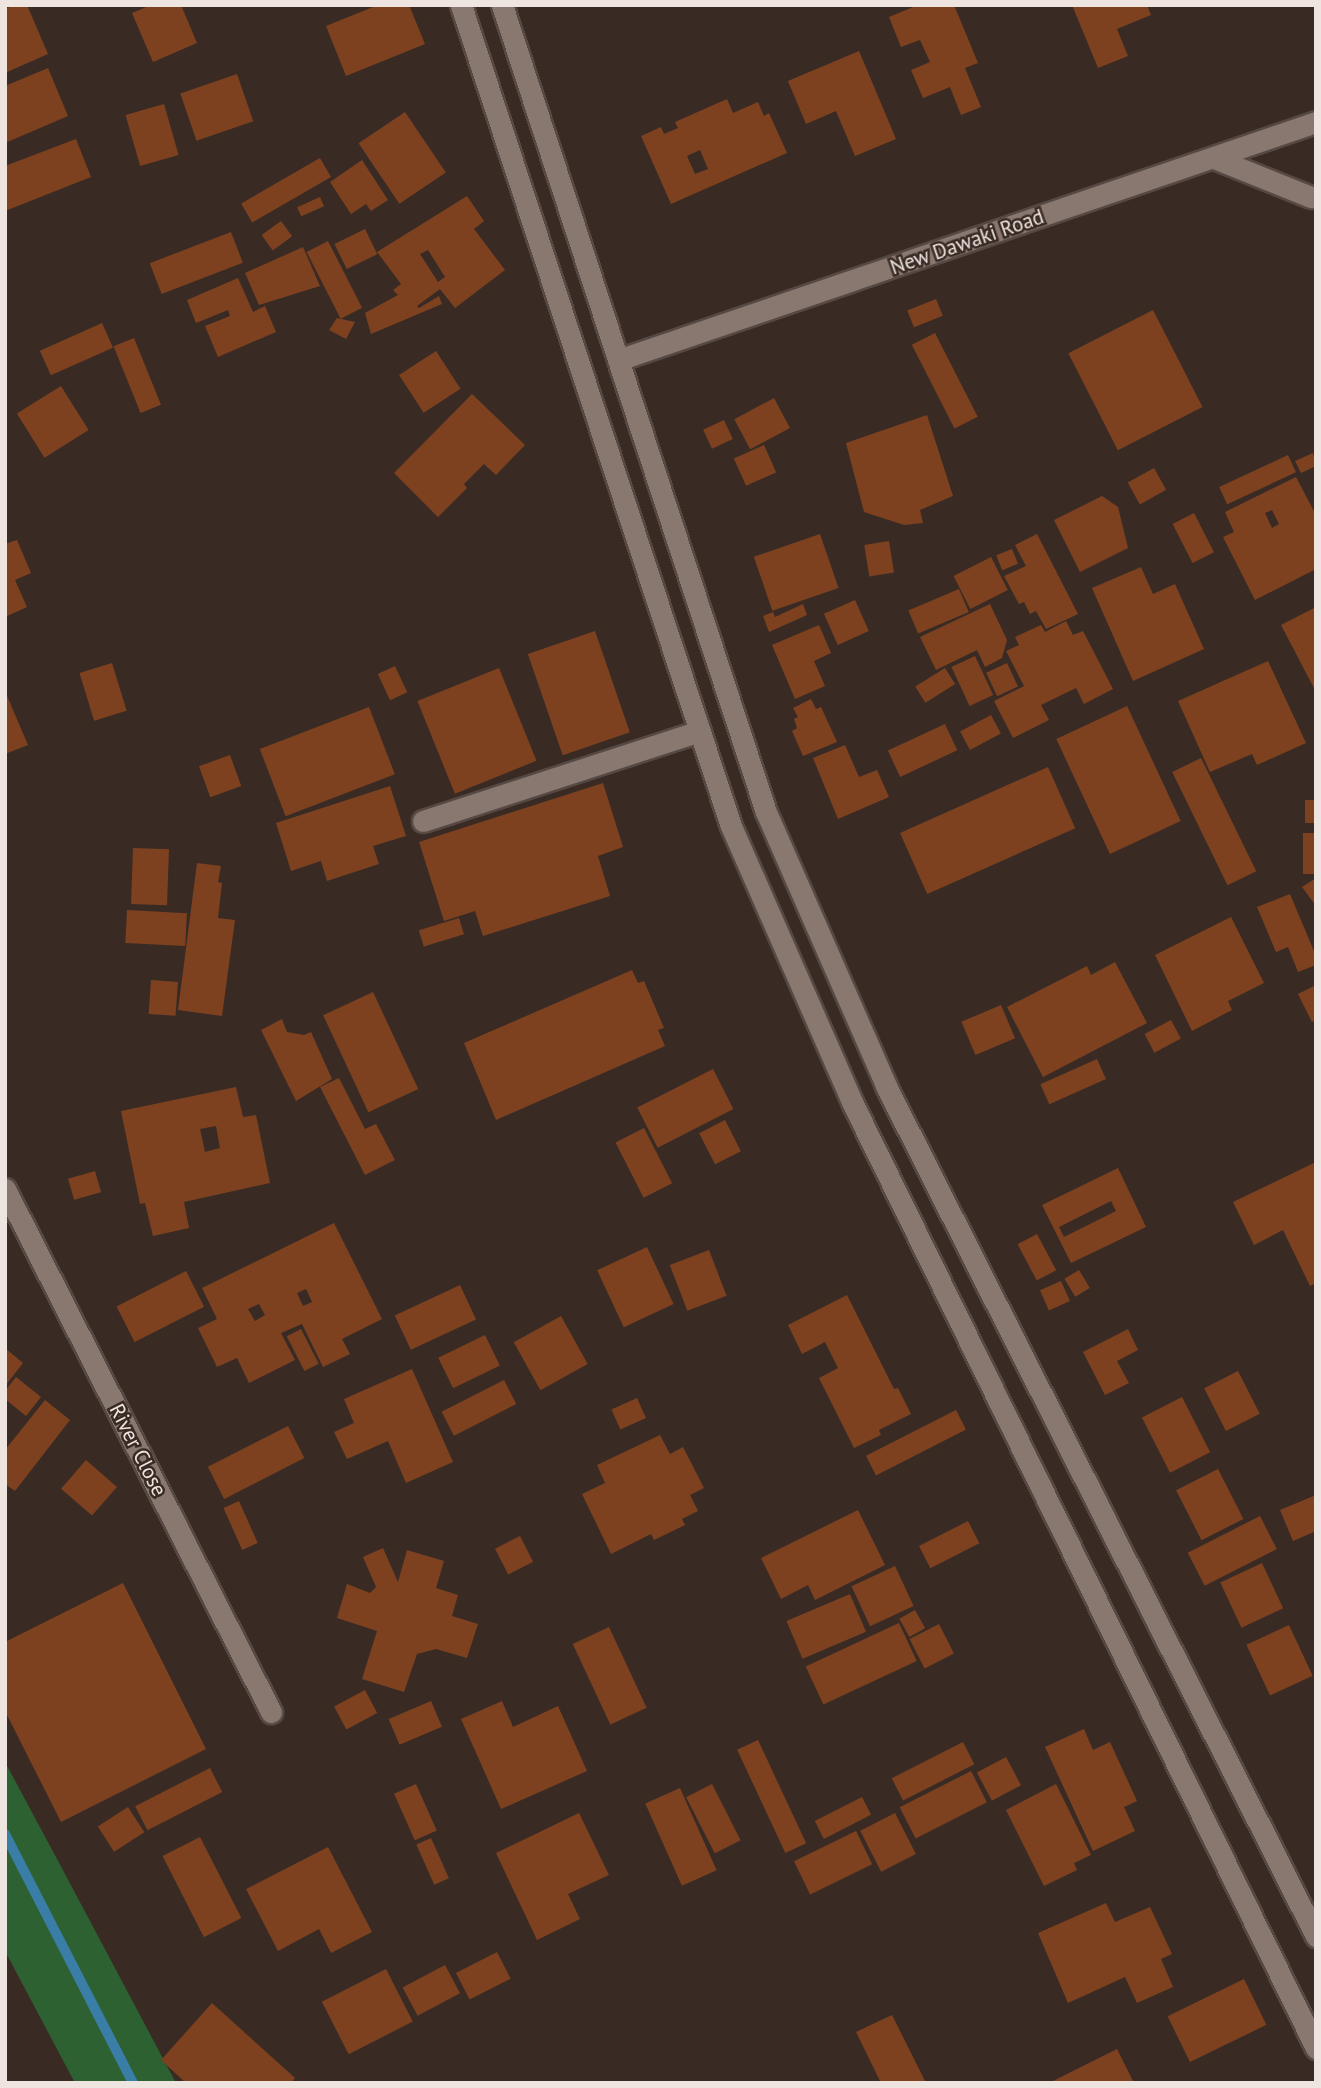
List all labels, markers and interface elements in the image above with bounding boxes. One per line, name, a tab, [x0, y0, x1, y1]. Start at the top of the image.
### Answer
street label: New Dawaki Road	[887, 204, 1047, 280]
street label: River Close	[104, 1400, 172, 1500]

